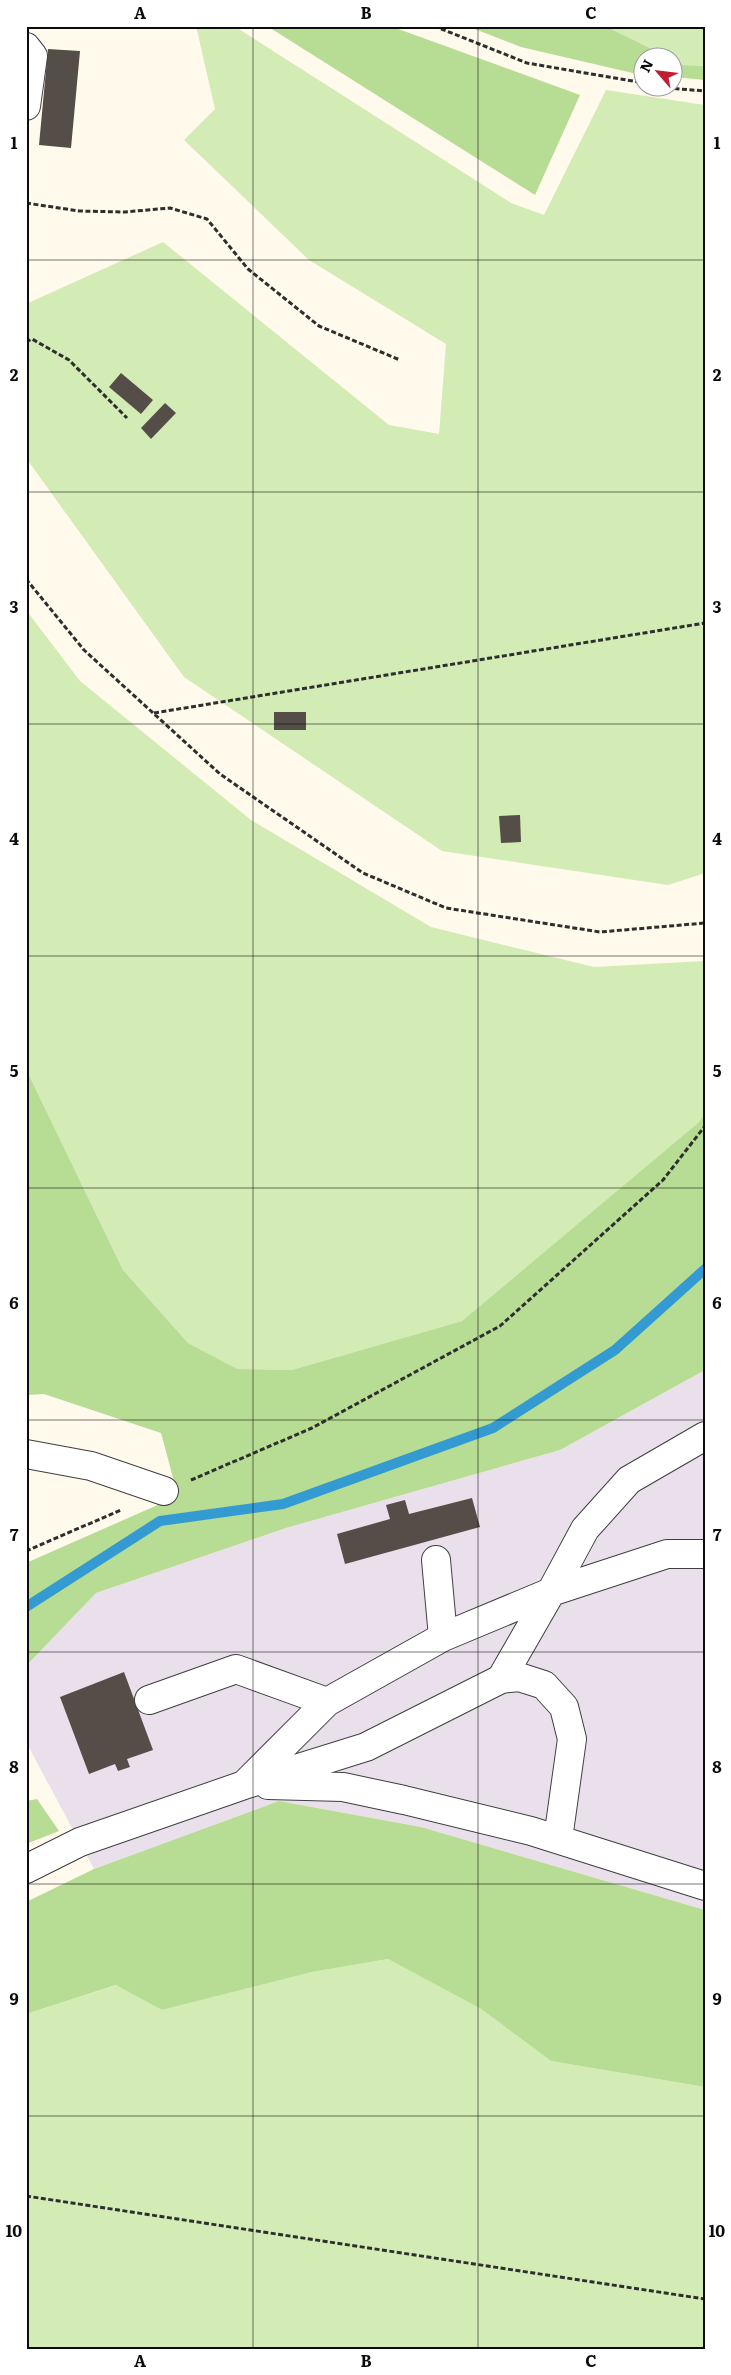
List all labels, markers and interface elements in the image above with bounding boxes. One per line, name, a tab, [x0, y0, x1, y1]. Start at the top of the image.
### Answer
text: A	[134, 0, 146, 24]
text: B	[360, 0, 372, 24]
text: C	[585, 0, 597, 24]
north arrow	[634, 48, 684, 98]
text: N	[634, 55, 657, 75]
text: 1	[11, 130, 18, 154]
text: 1	[714, 130, 721, 154]
text: 2	[10, 362, 19, 386]
text: 2	[713, 362, 722, 386]
text: 3	[10, 594, 19, 618]
text: 3	[713, 594, 722, 618]
text: 4	[9, 826, 19, 850]
text: 4	[712, 826, 722, 850]
text: 5	[10, 1058, 19, 1082]
text: 5	[713, 1058, 722, 1082]
text: 6	[9, 1290, 19, 1314]
text: 6	[712, 1290, 722, 1314]
text: 7	[10, 1522, 19, 1546]
text: 7	[713, 1522, 722, 1546]
text: 8	[9, 1754, 19, 1778]
text: 8	[712, 1754, 722, 1778]
text: 9	[9, 1986, 19, 2010]
text: 9	[712, 1986, 722, 2010]
text: 10	[6, 2218, 22, 2242]
text: 10	[709, 2218, 725, 2242]
text: A	[134, 2348, 146, 2372]
text: B	[360, 2348, 372, 2372]
text: C	[585, 2348, 597, 2372]

